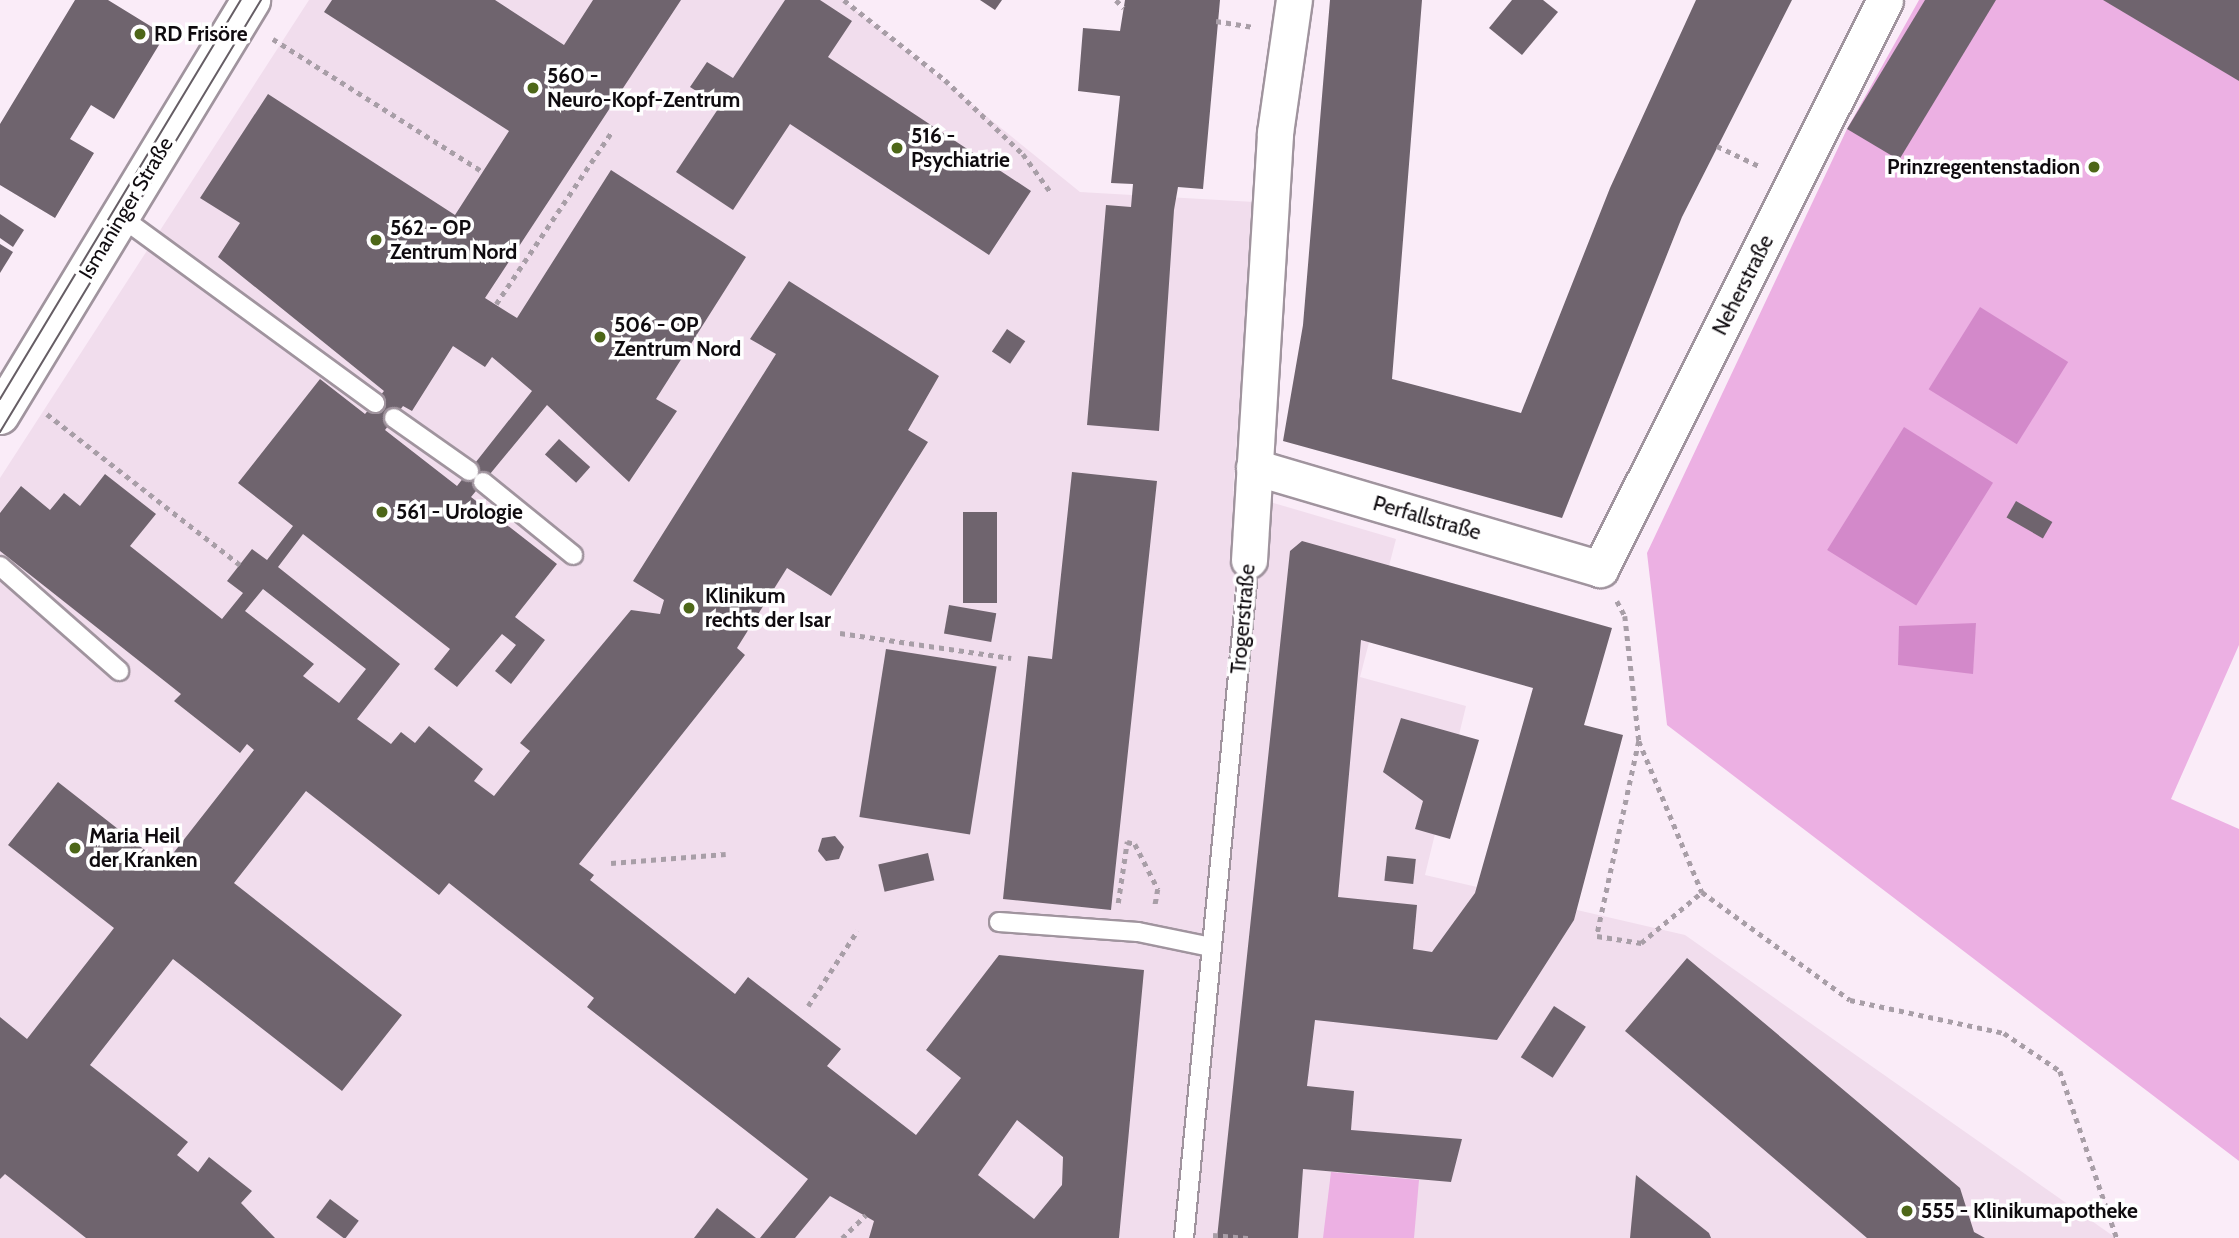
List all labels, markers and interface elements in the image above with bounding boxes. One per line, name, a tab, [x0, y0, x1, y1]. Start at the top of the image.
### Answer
place label: RD Frisöre	[154, 21, 248, 47]
marker: RD Frisöre	[132, 26, 148, 42]
place label: 560 - Neuro-Kopf-Zentrum	[547, 63, 740, 113]
marker: 560 - Neuro-Kopf-Zentrum	[525, 80, 541, 96]
place label: 516 - Psychiatrie	[911, 123, 1010, 173]
street label: Ismaninger Straße	[74, 132, 178, 284]
marker: 516 - Psychiatrie	[889, 140, 905, 156]
place label: Prinzregentenstadion	[1887, 154, 2080, 180]
marker: Prinzregentenstadion	[2086, 159, 2102, 175]
place label: 562 - OP Zentrum Nord	[390, 215, 517, 265]
street label: Neherstraße	[1707, 231, 1779, 339]
marker: 562 - OP Zentrum Nord	[368, 232, 384, 248]
place label: 506 - OP Zentrum Nord	[614, 312, 741, 362]
marker: 506 - OP Zentrum Nord	[592, 329, 608, 345]
street label: Perfallstraße	[1370, 491, 1484, 545]
place label: 561 - Urologie	[396, 499, 523, 525]
marker: 561 - Urologie	[374, 504, 390, 520]
street label: Trogerstraße	[1226, 563, 1260, 675]
place label: Klinikum rechts der Isar	[705, 583, 831, 633]
marker: Klinikum rechts der Isar	[679, 598, 699, 618]
place label: Maria Heil der Kranken	[89, 823, 198, 873]
marker: Maria Heil der Kranken	[67, 840, 83, 856]
place label: 555 - Klinikumapotheke	[1921, 1198, 2138, 1224]
marker: 555 - Klinikumapotheke	[1899, 1203, 1915, 1219]

